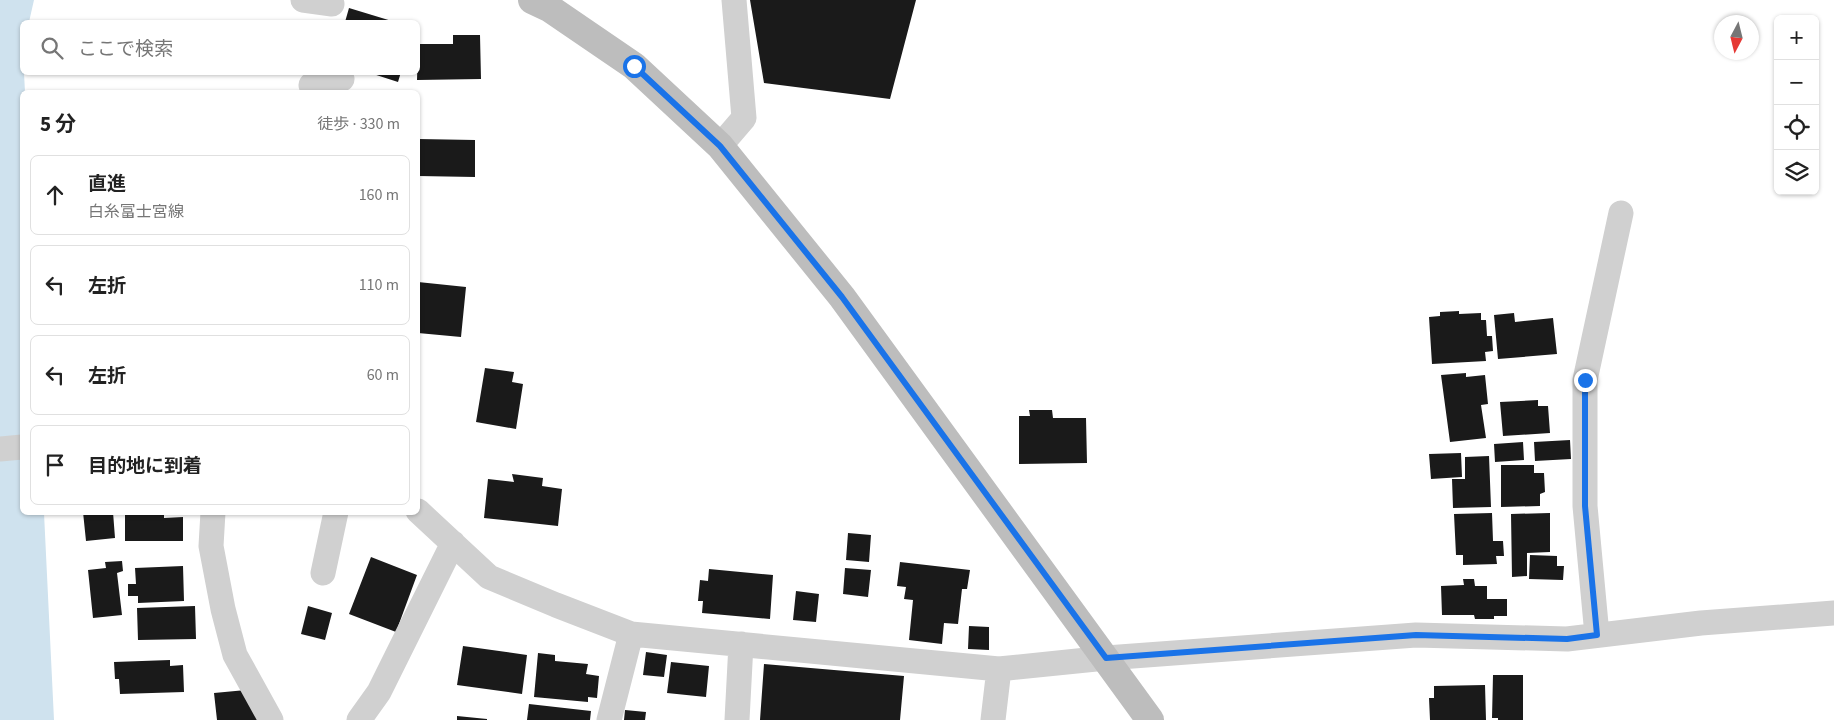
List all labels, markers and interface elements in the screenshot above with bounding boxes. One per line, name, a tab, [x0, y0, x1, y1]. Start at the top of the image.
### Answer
north arrow	[1714, 15, 1759, 60]
map controls	[1774, 15, 1819, 195]
button: +	[1774, 15, 1819, 60]
search box	[20, 20, 420, 75]
icon: search	[38, 34, 66, 62]
text: ここで検索	[78, 36, 173, 63]
route start	[623, 55, 646, 78]
button: −	[1774, 60, 1819, 105]
button: locate	[1774, 105, 1819, 150]
text: 5 分	[40, 109, 76, 139]
text: 徒歩 · 330 m	[317, 113, 400, 135]
button: layers	[1774, 150, 1819, 195]
text: 直進	[88, 171, 126, 198]
icon: ahead	[41, 181, 69, 209]
text: 160 m	[359, 184, 399, 206]
text: 白糸富士宮線	[88, 201, 184, 223]
icon: left	[41, 271, 69, 299]
text: 左折	[88, 273, 126, 300]
text: 110 m	[359, 274, 399, 296]
icon: left	[41, 361, 69, 389]
text: 左折	[88, 363, 126, 390]
text: 60 m	[367, 364, 399, 386]
route end	[1574, 369, 1597, 392]
icon: arrive	[41, 451, 69, 479]
text: 目的地に到着	[88, 453, 202, 480]

